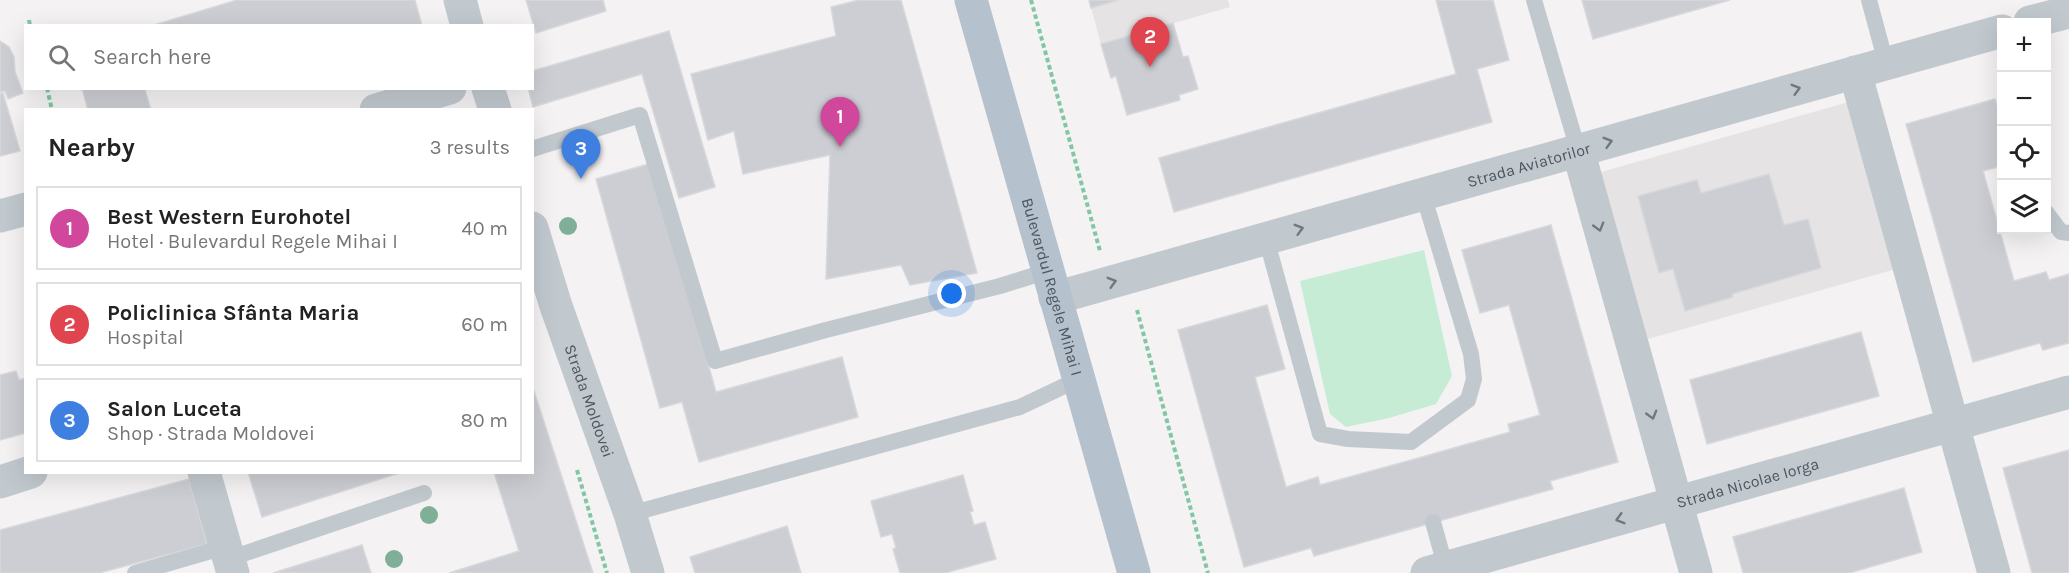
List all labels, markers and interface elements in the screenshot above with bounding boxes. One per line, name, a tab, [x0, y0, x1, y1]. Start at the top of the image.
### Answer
pin: 2	[1130, 17, 1170, 67]
map controls	[1997, 18, 2051, 234]
button: +	[1997, 18, 2051, 72]
search box	[24, 24, 534, 90]
icon: search	[45, 41, 78, 74]
text: Search here	[93, 44, 211, 70]
button: −	[1997, 72, 2051, 126]
one-way arrow	[1790, 84, 1801, 96]
pin: 1	[820, 98, 860, 147]
button: locate	[1997, 126, 2051, 180]
pin: 3	[562, 130, 600, 179]
text: Nearby	[48, 132, 135, 163]
text: 3 results	[430, 136, 510, 159]
one-way arrow	[1602, 137, 1613, 149]
street label: Strada Aviatorilor	[1465, 138, 1593, 191]
button: layers	[1997, 180, 2051, 234]
street label: Bulevardul Regele Mihai I	[1018, 196, 1086, 378]
text: Best Western Eurohotel	[107, 204, 351, 230]
text: 1	[66, 217, 73, 240]
text: 40 m	[462, 217, 508, 240]
one-way arrow	[1592, 221, 1604, 232]
one-way arrow	[1293, 224, 1304, 236]
text: Hotel · Bulevardul Regele Mihai I	[107, 230, 398, 253]
one-way arrow	[1106, 277, 1116, 289]
your location	[937, 279, 966, 308]
text: Policlinica Sfânta Maria	[107, 300, 359, 326]
text: 2	[63, 313, 76, 336]
text: 60 m	[461, 313, 508, 336]
text: Hospital	[107, 326, 184, 349]
street label: Strada Moldovei	[560, 342, 618, 460]
text: Salon Luceta	[107, 396, 242, 422]
text: 3	[63, 409, 76, 432]
text: 80 m	[460, 409, 508, 432]
one-way arrow	[1645, 409, 1657, 420]
text: Shop · Strada Moldovei	[107, 422, 315, 445]
street label: Strada Nicolae Iorga	[1674, 454, 1821, 512]
one-way arrow	[1615, 511, 1625, 524]

